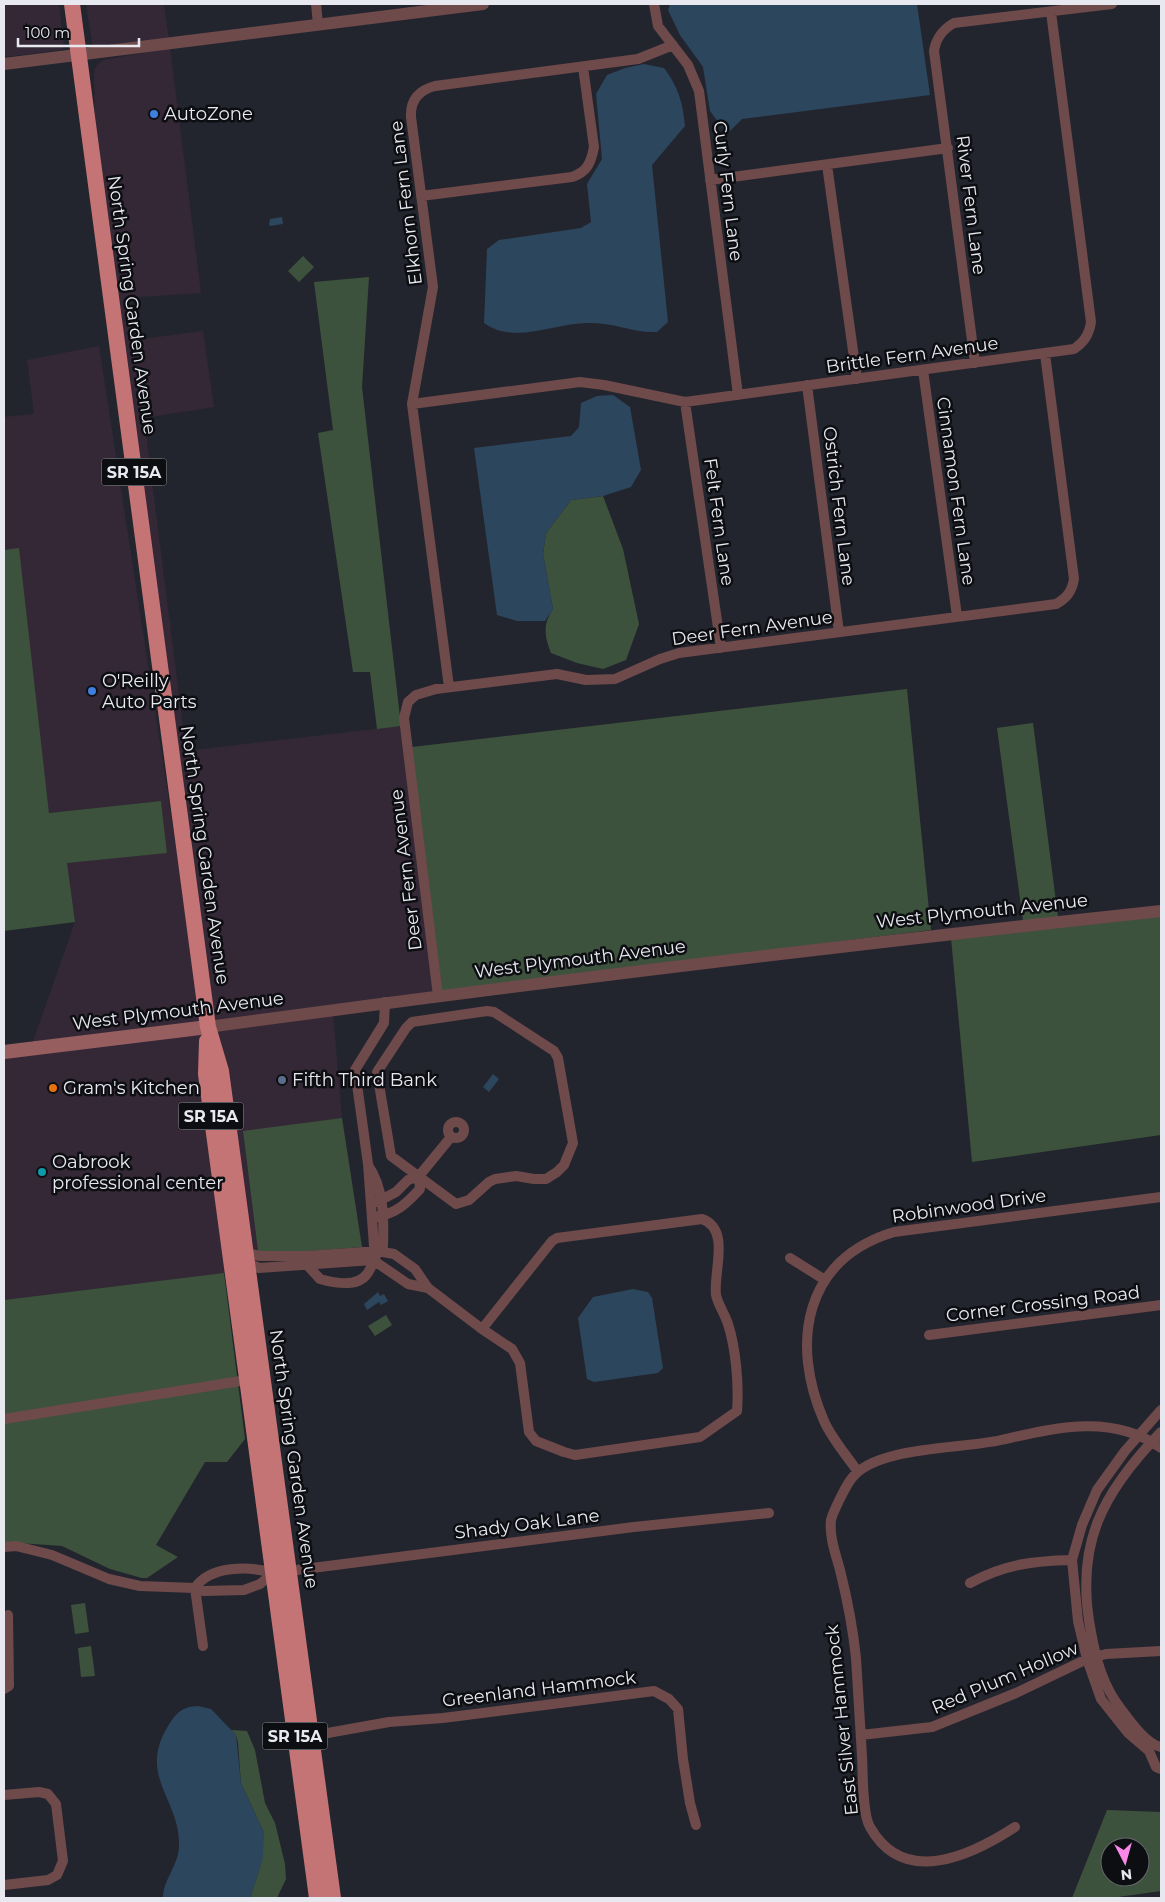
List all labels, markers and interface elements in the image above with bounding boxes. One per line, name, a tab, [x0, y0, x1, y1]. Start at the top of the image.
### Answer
scale bar	[18, 15, 139, 47]
text: 100 m	[25, 23, 70, 42]
place label: AutoZone	[164, 103, 253, 125]
marker: AutoZone	[148, 108, 160, 120]
street label: Elkhorn Fern Lane	[385, 120, 427, 286]
street label: Curly Fern Lane	[708, 120, 748, 262]
street label: River Fern Lane	[952, 134, 990, 276]
street label: North Spring Garden Avenue	[103, 174, 161, 436]
street label: Brittle Fern Avenue	[824, 332, 1000, 378]
street label: Cinnamon Fern Lane	[932, 395, 980, 587]
street label: Ostrich Fern Lane	[818, 425, 860, 587]
street label: Felt Fern Lane	[699, 457, 739, 587]
road number: SR 15A	[102, 458, 166, 486]
street label: Deer Fern Avenue	[670, 606, 834, 650]
place label: O'Reilly Auto Parts	[102, 670, 197, 713]
marker: O'Reilly Auto Parts	[86, 685, 98, 697]
street label: North Spring Garden Avenue	[176, 724, 234, 986]
street label: Deer Fern Avenue	[385, 788, 427, 952]
street label: West Plymouth Avenue	[875, 889, 1089, 933]
street label: West Plymouth Avenue	[473, 935, 687, 983]
street label: West Plymouth Avenue	[71, 987, 285, 1035]
place label: Fifth Third Bank	[292, 1069, 437, 1091]
marker: Fifth Third Bank	[276, 1074, 288, 1086]
place label: Gram's Kitchen	[63, 1077, 200, 1099]
marker: Gram's Kitchen	[47, 1082, 59, 1094]
road number: SR 15A	[178, 1102, 244, 1130]
place label: Oabrook professional center	[52, 1151, 223, 1194]
marker: Oabrook professional center	[36, 1166, 48, 1178]
street label: Robinwood Drive	[890, 1184, 1048, 1228]
street label: Corner Crossing Road	[945, 1281, 1141, 1327]
street label: North Spring Garden Avenue	[265, 1328, 323, 1590]
street label: Shady Oak Lane	[453, 1504, 601, 1544]
street label: East Silver Hammock	[821, 1623, 863, 1817]
street label: Red Plum Hollow	[928, 1637, 1082, 1719]
street label: Greenland Hammock	[441, 1666, 637, 1712]
road number: SR 15A	[262, 1722, 328, 1750]
north arrow	[1100, 1837, 1150, 1887]
text: N	[1120, 1865, 1133, 1884]

